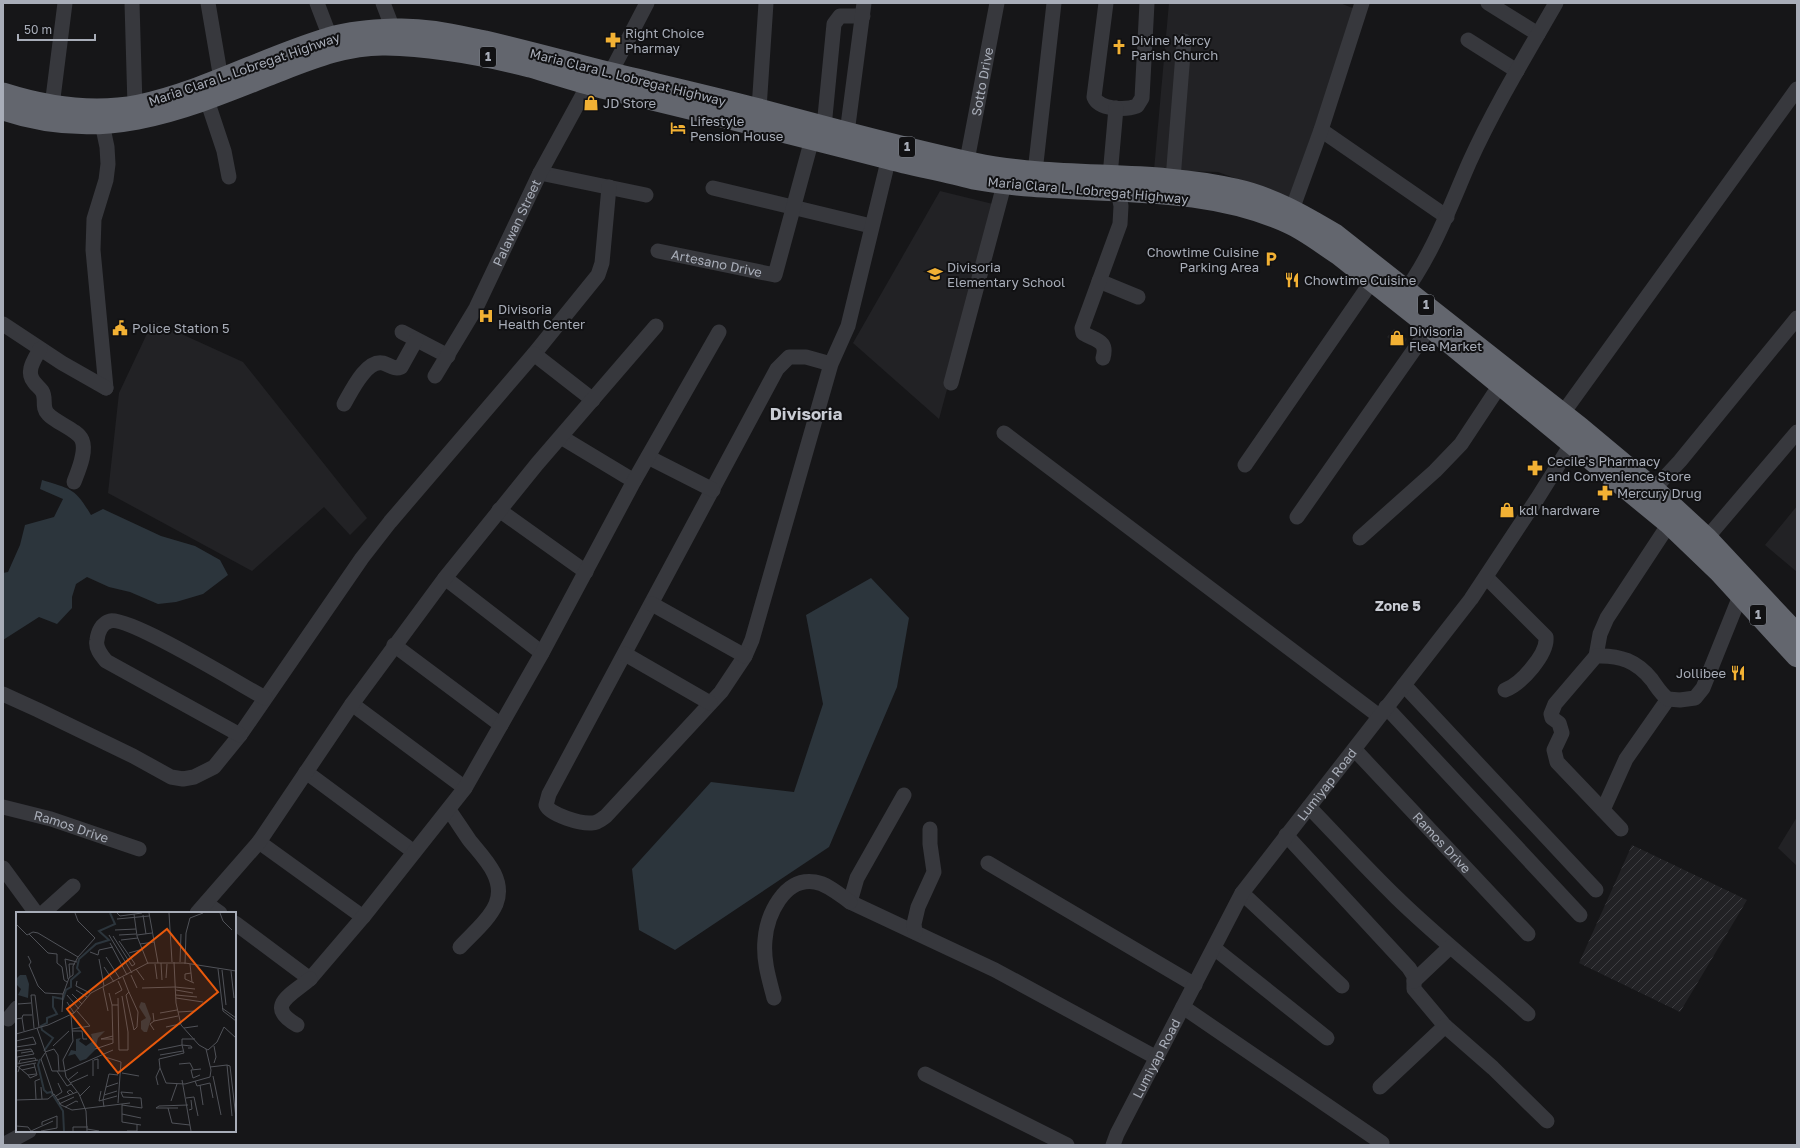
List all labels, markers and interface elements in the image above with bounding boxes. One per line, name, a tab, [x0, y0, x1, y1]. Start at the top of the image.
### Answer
scale bar	[18, 16, 95, 42]
text: 50 m	[24, 22, 52, 37]
place label: Right Choice Pharmay	[625, 25, 704, 56]
street label: Maria Clara L. Lobregat Highway	[146, 28, 343, 109]
pharmacy icon: Right Choice Pharmay	[604, 31, 622, 49]
place label: Divine Mercy Parish Church	[1131, 32, 1218, 63]
church icon: Divine Mercy Parish Church	[1110, 38, 1128, 56]
street label: Maria Clara L. Lobregat Highway	[528, 45, 728, 109]
street label: Sotto Drive	[968, 46, 996, 117]
road number: 1	[480, 47, 496, 67]
shop icon: JD Store	[582, 94, 600, 112]
place label: JD Store	[603, 95, 656, 111]
place label: Lifestyle Pension House	[690, 113, 783, 144]
hotel icon: Lifestyle Pension House	[669, 119, 687, 137]
road number: 1	[899, 137, 915, 157]
street label: Maria Clara L. Lobregat Highway	[987, 173, 1190, 207]
street label: Palawan Street	[489, 176, 544, 269]
place label: Chowtime Cuisine Parking Area	[1147, 244, 1259, 275]
street label: Artesano Drive	[670, 246, 764, 280]
parking icon: Chowtime Cuisine Parking Area	[1262, 250, 1280, 268]
place label: Divisoria Elementary School	[947, 259, 1065, 290]
school or university icon: Divisoria Elementary School	[926, 265, 944, 283]
restaurant icon: Chowtime Cuisine	[1283, 271, 1301, 289]
place label: Chowtime Cuisine	[1304, 272, 1416, 288]
road number: 1	[1418, 295, 1434, 315]
place label: Divisoria Health Center	[498, 301, 585, 332]
hospital icon: Divisoria Health Center	[477, 307, 495, 325]
public building icon: Police Station 5	[111, 319, 129, 337]
place label: Police Station 5	[132, 320, 229, 336]
place label: Divisoria Flea Market	[1409, 323, 1482, 354]
shop icon: Divisoria Flea Market	[1388, 329, 1406, 347]
district label: Divisoria	[770, 403, 842, 424]
place label: Cecile's Pharmacy and Convenience Store	[1547, 453, 1691, 484]
pharmacy icon: Cecile's Pharmacy and Convenience Store	[1526, 459, 1544, 477]
pharmacy icon: Mercury Drug	[1596, 484, 1614, 502]
place label: Mercury Drug	[1617, 485, 1702, 501]
shop icon: kdl hardware	[1498, 501, 1516, 519]
place label: kdl hardware	[1519, 502, 1600, 518]
district label: Zone 5	[1375, 597, 1421, 614]
road number: 1	[1750, 605, 1766, 625]
restaurant icon: Jollibee	[1729, 664, 1747, 682]
place label: Jollibee	[1676, 665, 1726, 681]
street label: Lumiyap Road	[1294, 745, 1360, 824]
street label: Ramos Drive	[32, 807, 111, 846]
street label: Ramos Drive	[1410, 809, 1474, 876]
inset map	[16, 912, 236, 1132]
street label: Lumiyap Road	[1129, 1016, 1183, 1101]

